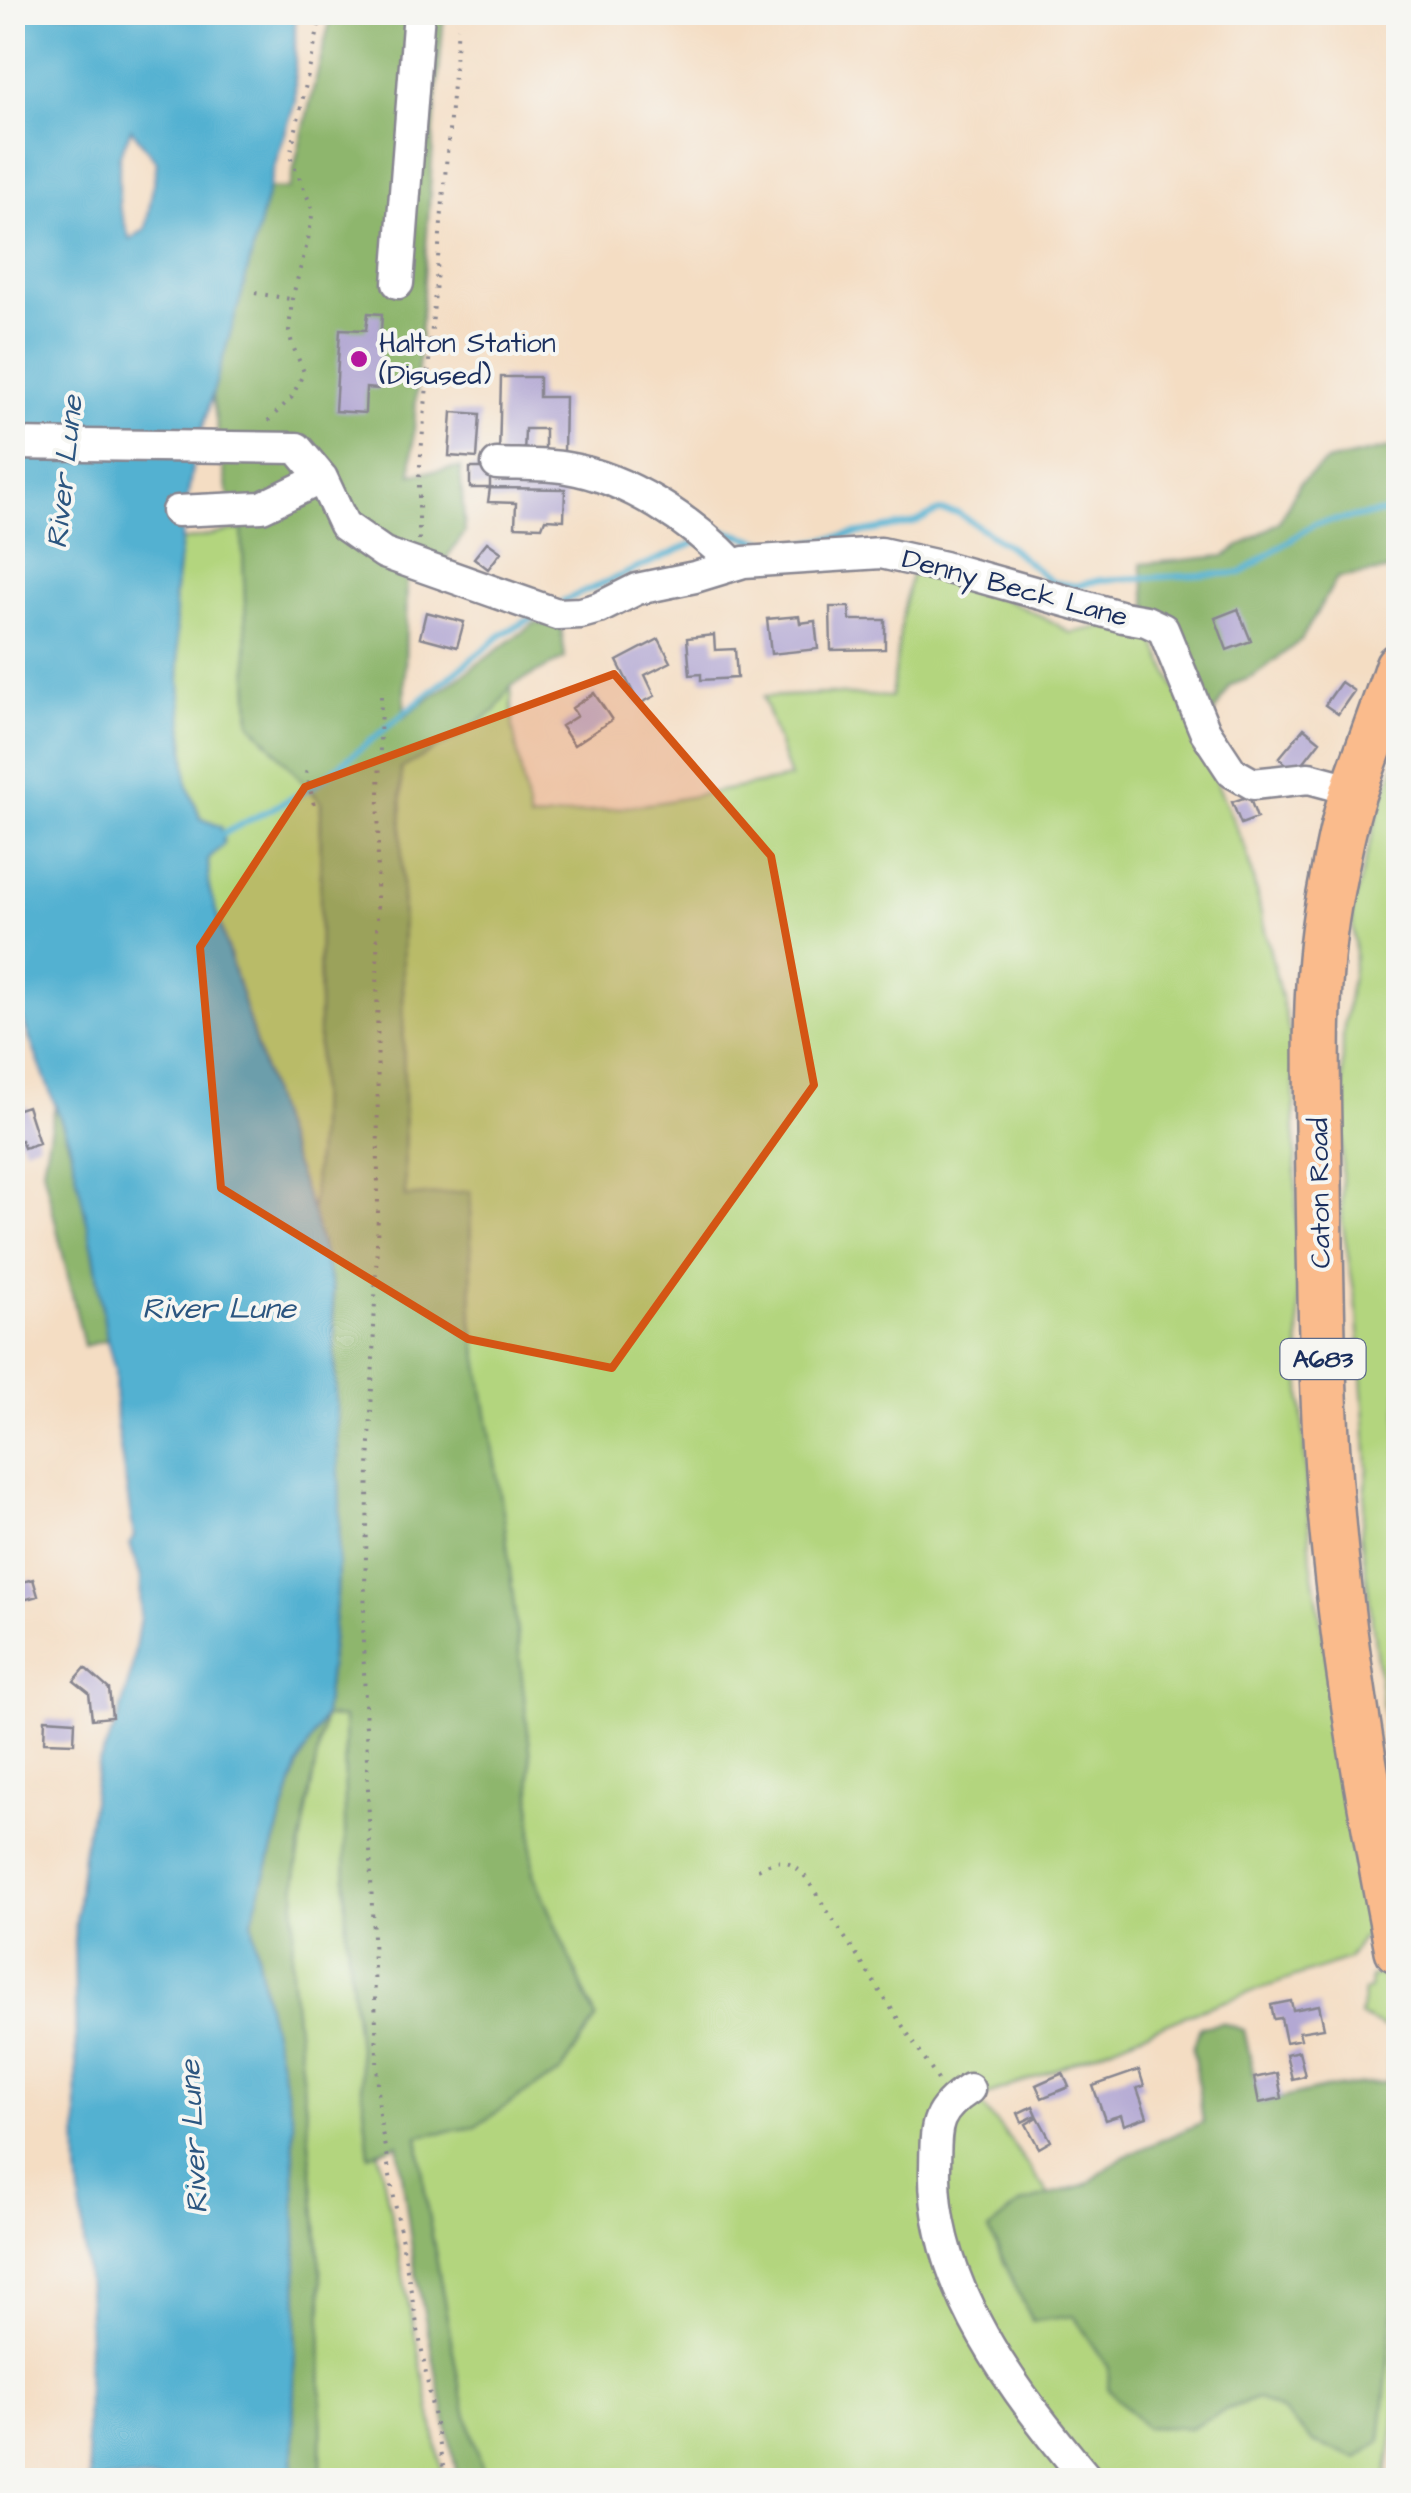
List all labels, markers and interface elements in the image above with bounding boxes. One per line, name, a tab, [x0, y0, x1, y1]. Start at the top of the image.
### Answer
place label: Halton Station (Disused)	[379, 324, 556, 395]
marker: Halton Station (Disused)	[348, 348, 370, 370]
water label: River Lune	[36, 392, 94, 551]
street label: Denny Beck Lane	[897, 539, 1132, 639]
street label: Caton Road	[1299, 1117, 1341, 1269]
water label: River Lune	[142, 1288, 298, 1330]
road number: A683	[1280, 1339, 1366, 1379]
water label: River Lune	[169, 2057, 219, 2215]

